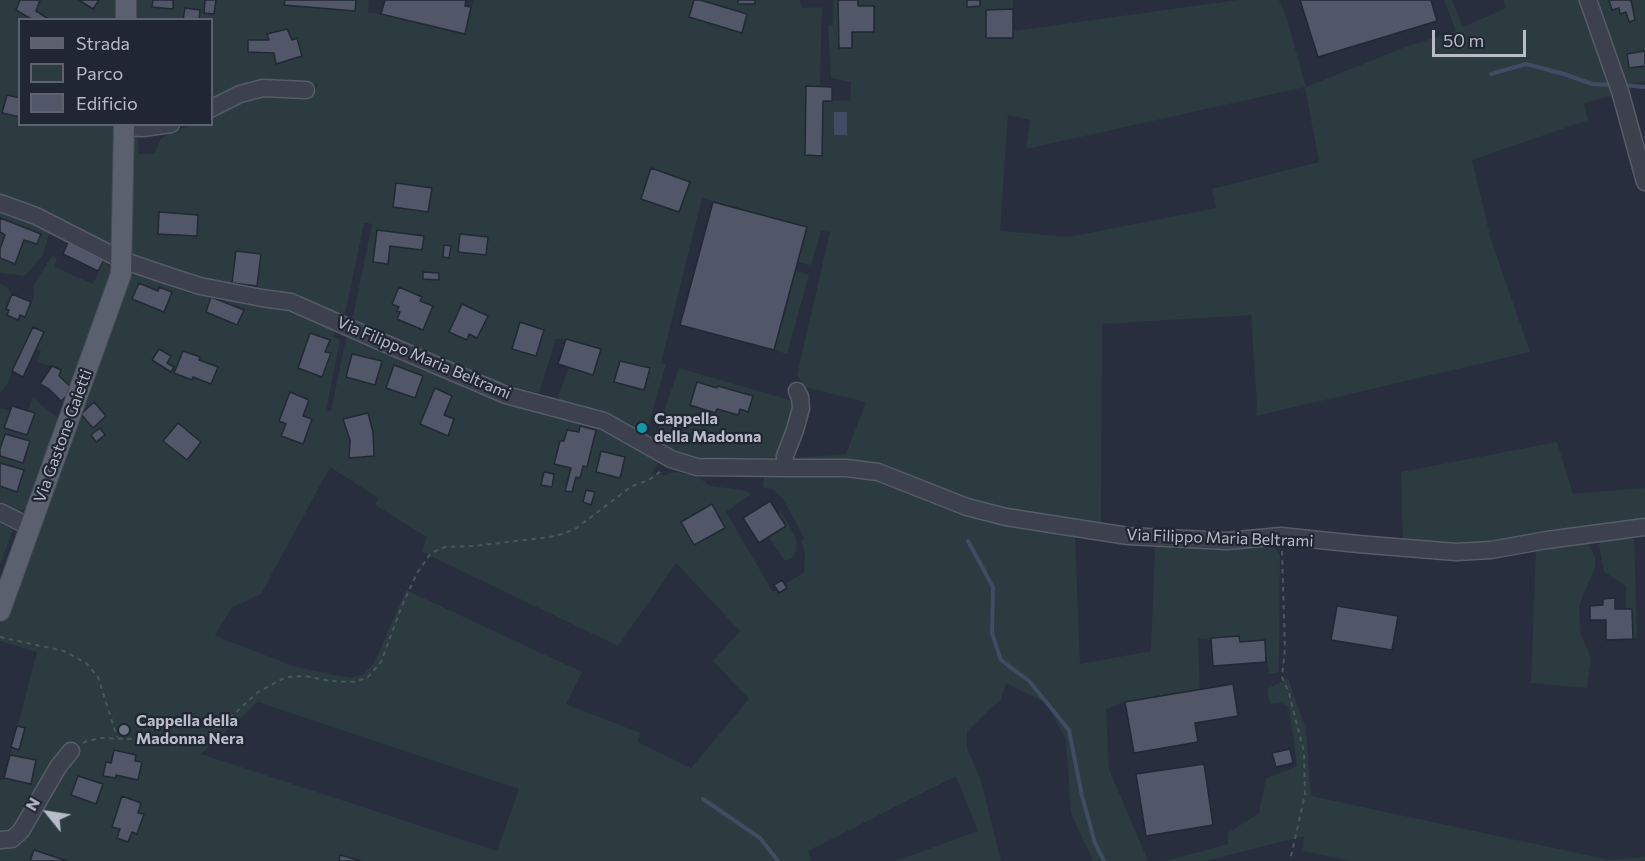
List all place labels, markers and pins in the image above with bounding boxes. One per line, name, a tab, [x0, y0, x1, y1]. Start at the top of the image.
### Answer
place label: Cappella della Madonna	[654, 409, 762, 447]
marker: Cappella della Madonna	[635, 421, 649, 435]
place label: Cappella della Madonna Nera	[136, 711, 244, 749]
marker: Cappella della Madonna Nera	[117, 723, 131, 737]

